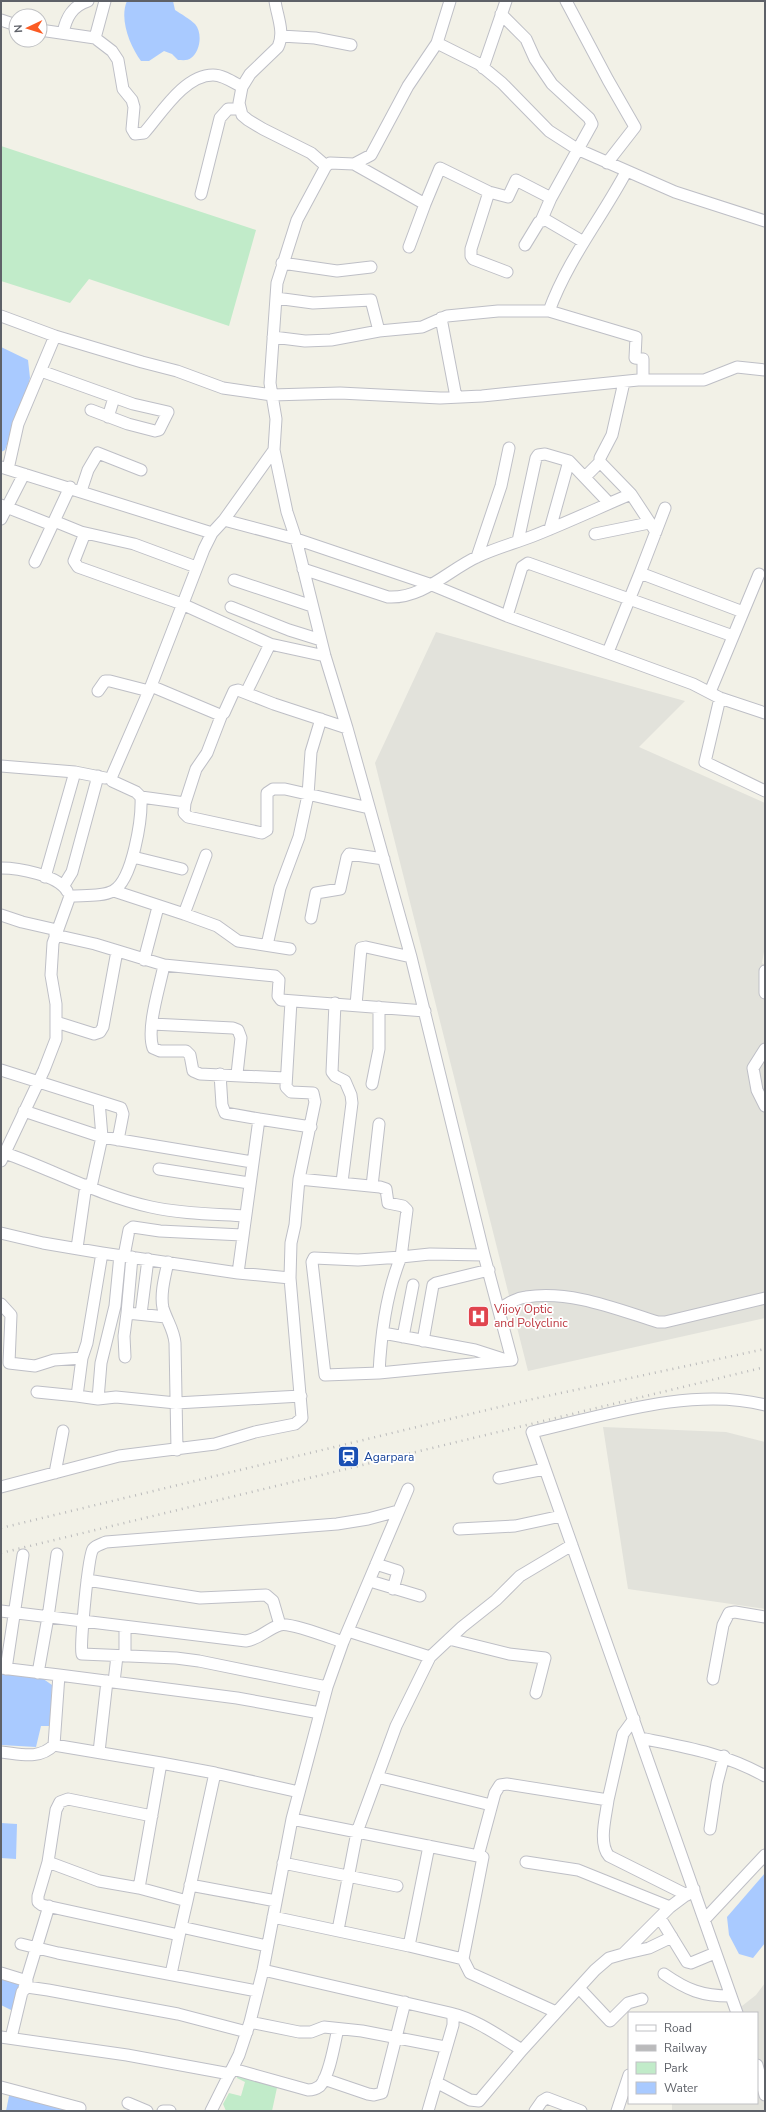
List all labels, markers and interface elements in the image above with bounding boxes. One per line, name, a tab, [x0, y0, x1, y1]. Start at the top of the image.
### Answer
north arrow	[8, 8, 48, 48]
text: N	[11, 24, 26, 33]
place label: Vijoy Optic and Polyclinic	[493, 1301, 568, 1331]
hospital icon: Vijoy Optic and Polyclinic	[465, 1303, 491, 1329]
station icon: Agarpara	[335, 1444, 361, 1470]
place label: Agarpara	[364, 1449, 414, 1465]
legend	[628, 2012, 758, 2104]
text: Road	[664, 2020, 692, 2036]
text: Railway	[664, 2040, 708, 2056]
text: Park	[664, 2060, 689, 2076]
text: Water	[664, 2080, 698, 2096]

